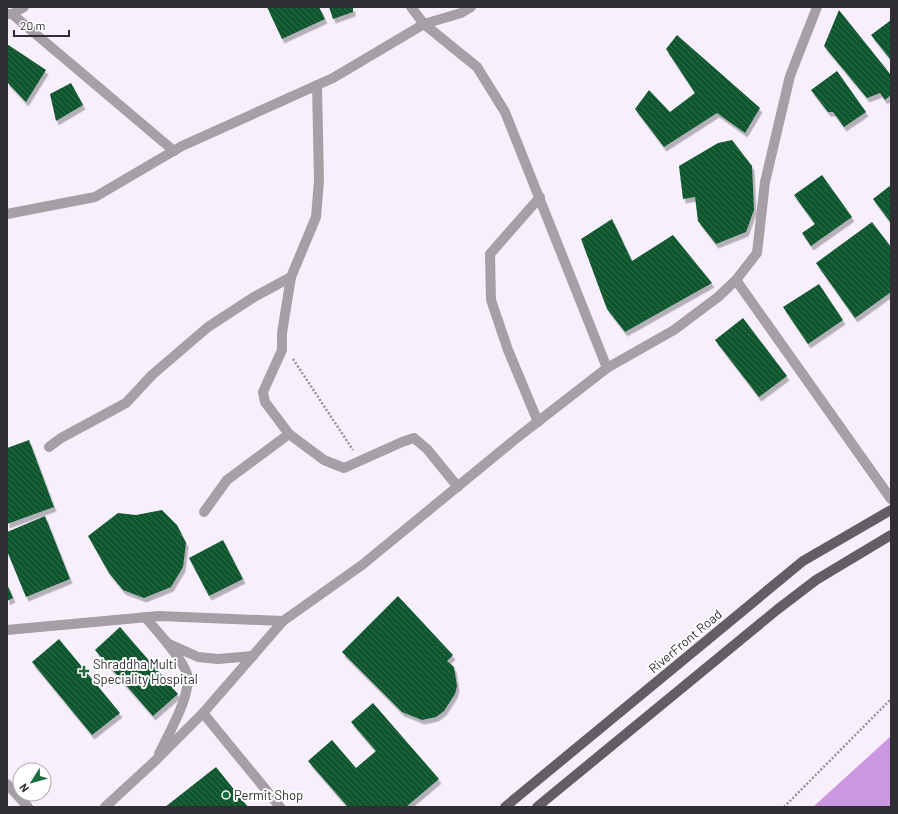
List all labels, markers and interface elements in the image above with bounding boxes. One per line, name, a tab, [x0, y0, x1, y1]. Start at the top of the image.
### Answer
scale bar	[14, 12, 69, 38]
text: 20 m	[20, 18, 46, 32]
street label: RiverFront Road	[645, 606, 725, 676]
place label: Shraddha Multi Speciality Hospital	[93, 656, 198, 687]
marker: Shraddha Multi Speciality Hospital	[78, 665, 90, 677]
north arrow	[12, 762, 52, 802]
text: N	[16, 781, 31, 795]
place label: Permit Shop	[234, 787, 303, 803]
marker: Permit Shop	[221, 790, 231, 800]

